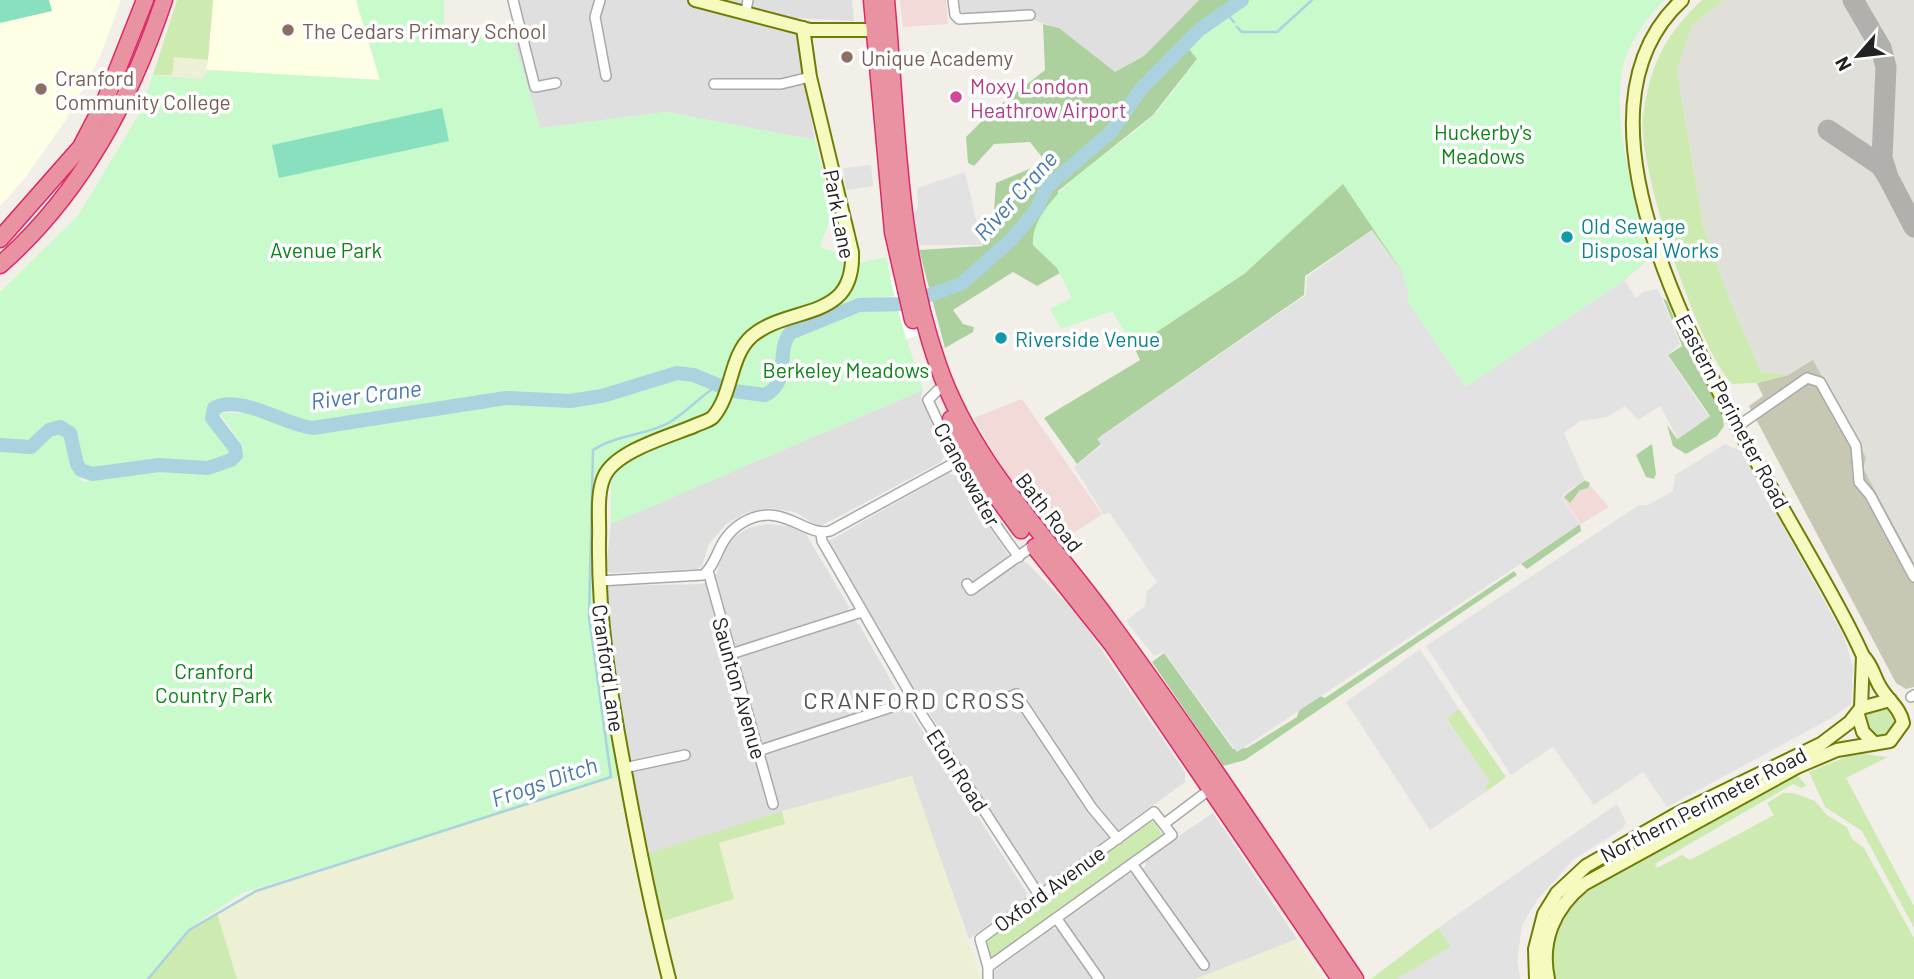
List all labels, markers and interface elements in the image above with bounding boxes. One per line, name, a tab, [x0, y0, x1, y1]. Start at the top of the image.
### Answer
place label: The Cedars Primary School	[302, 18, 546, 43]
north arrow	[1823, 21, 1893, 91]
marker: The Cedars Primary School	[280, 22, 296, 38]
place label: Unique Academy	[861, 45, 1013, 70]
marker: Unique Academy	[839, 49, 855, 65]
text: N	[1829, 53, 1856, 75]
place label: Cranford Community College	[55, 65, 231, 114]
place label: Moxy London Heathrow Airport	[970, 73, 1127, 122]
marker: Cranford Community College	[33, 81, 49, 97]
marker: Moxy London Heathrow Airport	[948, 89, 964, 105]
park label: Huckerby's Meadows	[1434, 119, 1532, 168]
water label: River Crane	[967, 144, 1063, 246]
street label: Park Lane	[819, 167, 861, 261]
place label: Old Sewage Disposal Works	[1581, 213, 1719, 262]
marker: Old Sewage Disposal Works	[1559, 229, 1575, 245]
park label: Avenue Park	[270, 237, 382, 262]
street label: Eastern Perimeter Road	[1671, 310, 1795, 512]
place label: Riverside Venue	[1015, 326, 1160, 351]
marker: Riverside Venue	[993, 330, 1009, 346]
park label: Berkeley Meadows	[763, 357, 929, 382]
water label: River Crane	[309, 373, 423, 415]
street label: Craneswater	[929, 418, 1007, 530]
street label: Bath Road	[1011, 468, 1089, 556]
street label: Cranford Lane	[588, 603, 630, 733]
street label: Saunton Avenue	[708, 614, 772, 762]
park label: Cranford Country Park	[155, 658, 273, 707]
district label: CRANFORD CROSS	[803, 685, 1027, 714]
street label: Eton Road	[922, 724, 994, 816]
street label: Northern Perimeter Road	[1596, 741, 1810, 867]
water label: Frogs Ditch	[487, 750, 601, 812]
street label: Oxford Avenue	[989, 839, 1109, 937]

